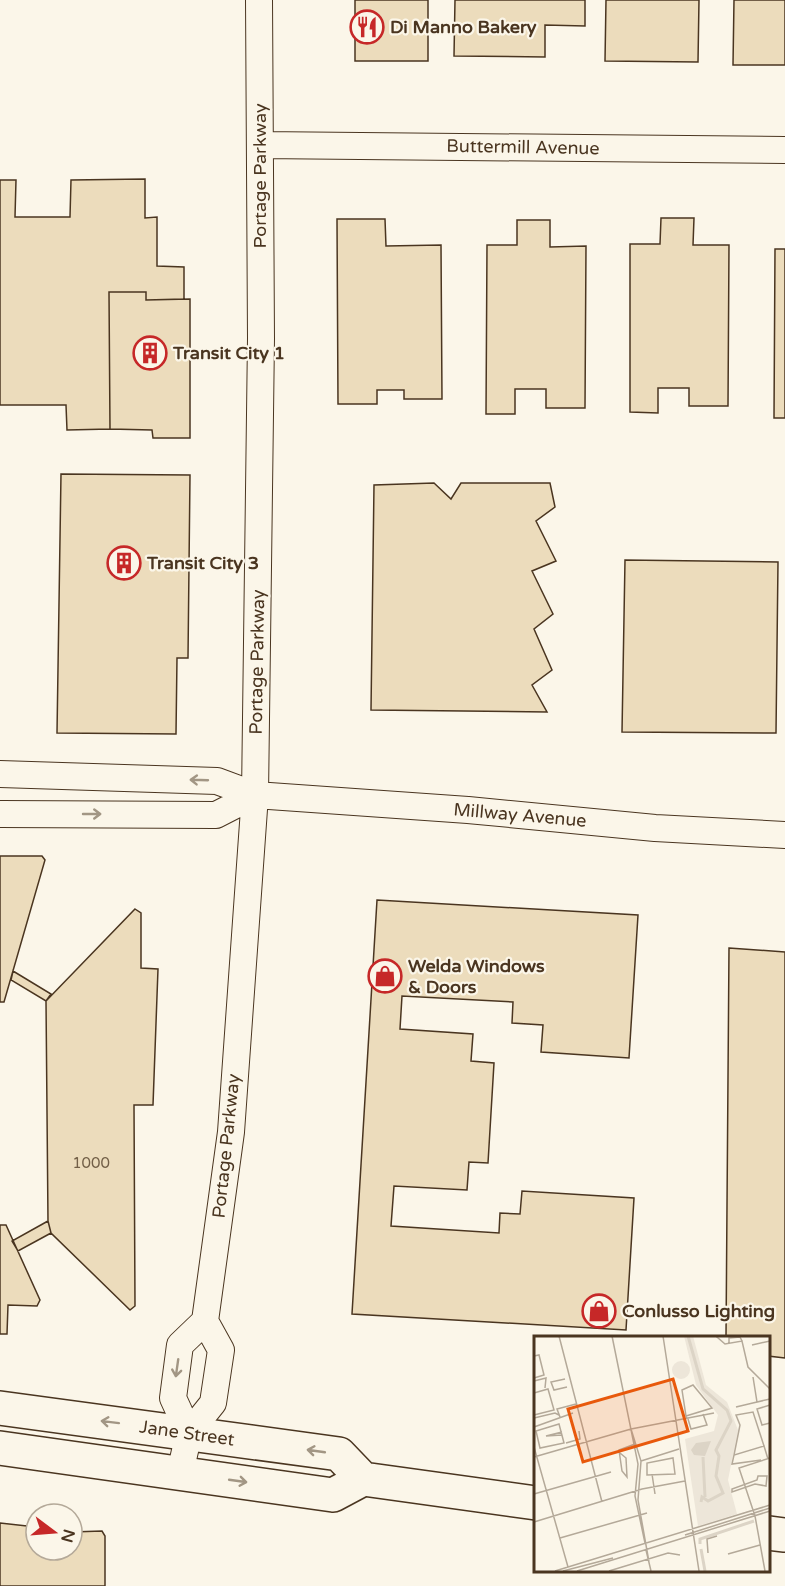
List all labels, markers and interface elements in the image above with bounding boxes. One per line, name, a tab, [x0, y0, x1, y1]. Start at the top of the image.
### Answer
restaurant icon: Di Manno Bakery	[349, 9, 385, 45]
place label: Di Manno Bakery	[390, 16, 537, 38]
street label: Portage Parkway	[249, 103, 271, 249]
street label: Buttermill Avenue	[446, 135, 600, 159]
building icon: Transit City 1	[132, 335, 168, 371]
place label: Transit City 1	[172, 342, 285, 364]
building icon: Transit City 3	[106, 545, 142, 581]
place label: Transit City 3	[146, 552, 259, 574]
street label: Portage Parkway	[245, 589, 269, 735]
one-way arrow	[189, 775, 209, 786]
street label: Millway Avenue	[453, 798, 587, 832]
one-way arrow	[82, 808, 102, 820]
place label: Welda Windows & Doors	[408, 955, 545, 998]
shop icon: Welda Windows & Doors	[367, 958, 403, 994]
street label: Portage Parkway	[207, 1072, 245, 1219]
house number: 1000	[72, 1154, 110, 1172]
shop icon: Conlusso Lighting	[581, 1293, 617, 1329]
place label: Conlusso Lighting	[622, 1300, 775, 1322]
inset map	[534, 1336, 770, 1571]
one-way arrow	[171, 1358, 182, 1378]
street label: Jane Street	[138, 1415, 236, 1451]
one-way arrow	[101, 1417, 120, 1428]
one-way arrow	[306, 1445, 326, 1456]
one-way arrow	[228, 1476, 248, 1487]
north arrow	[24, 1502, 84, 1562]
text: N	[56, 1527, 79, 1545]

